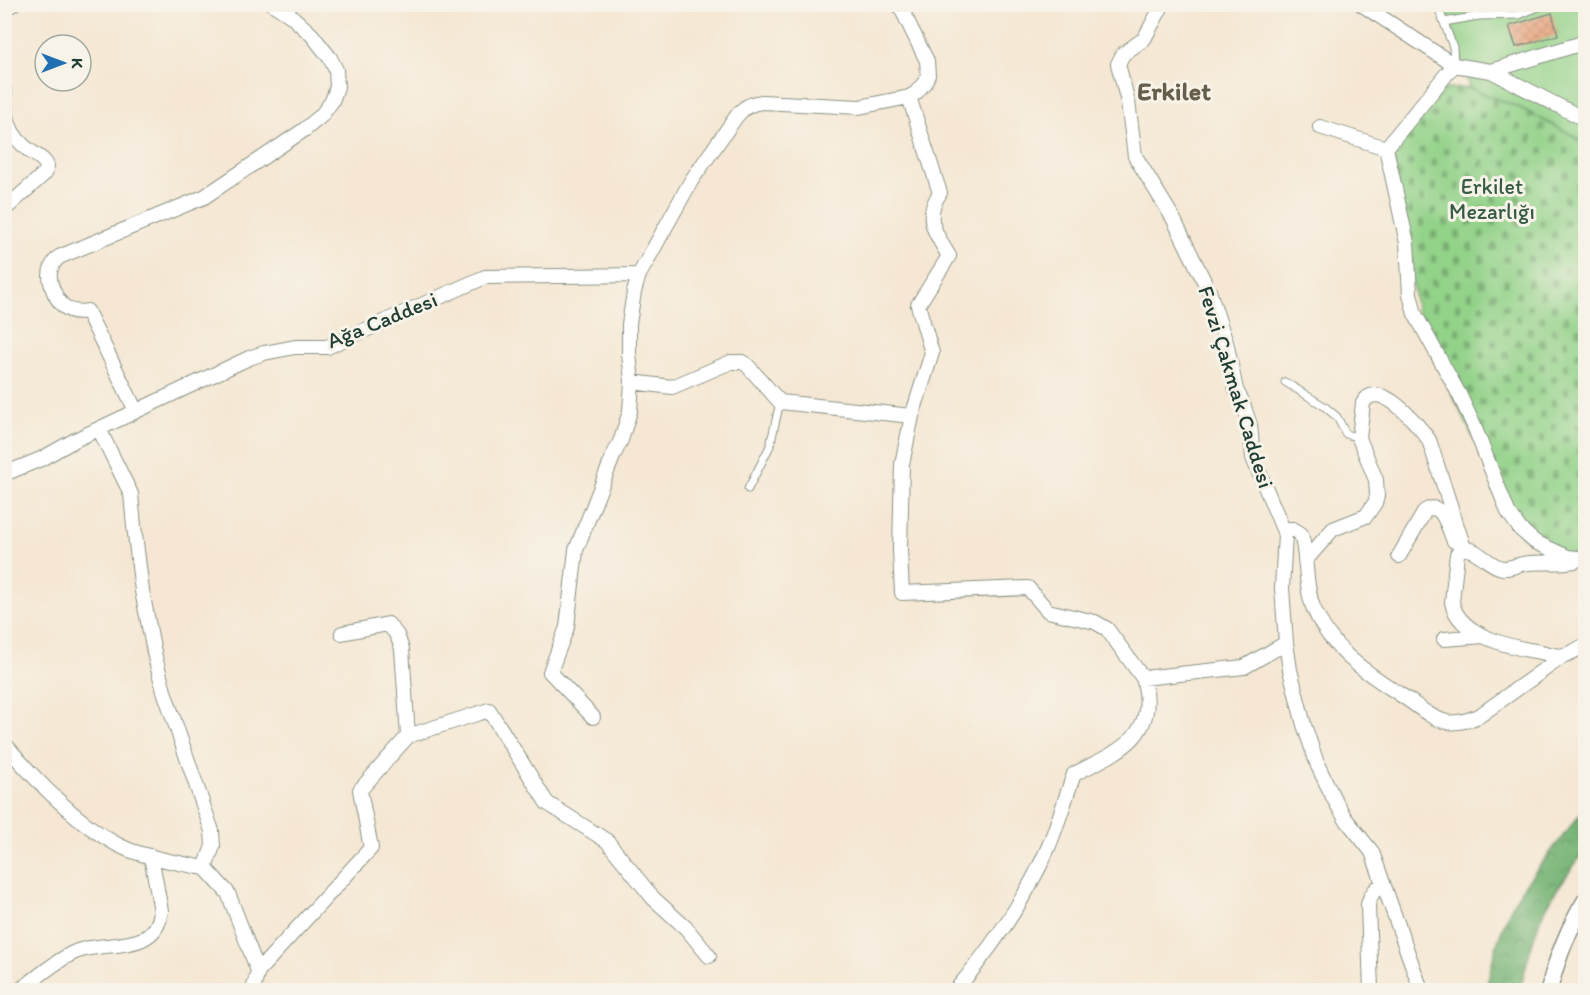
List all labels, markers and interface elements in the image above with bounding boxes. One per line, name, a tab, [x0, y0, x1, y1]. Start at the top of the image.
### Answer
north arrow	[33, 33, 93, 93]
text: K	[68, 58, 87, 69]
district label: Erkilet	[1137, 75, 1211, 107]
park label: Erkilet Mezarlığı	[1449, 173, 1535, 225]
street label: Fevzi Çakmak Caddesi	[1192, 283, 1280, 491]
street label: Ağa Caddesi	[323, 286, 441, 354]

